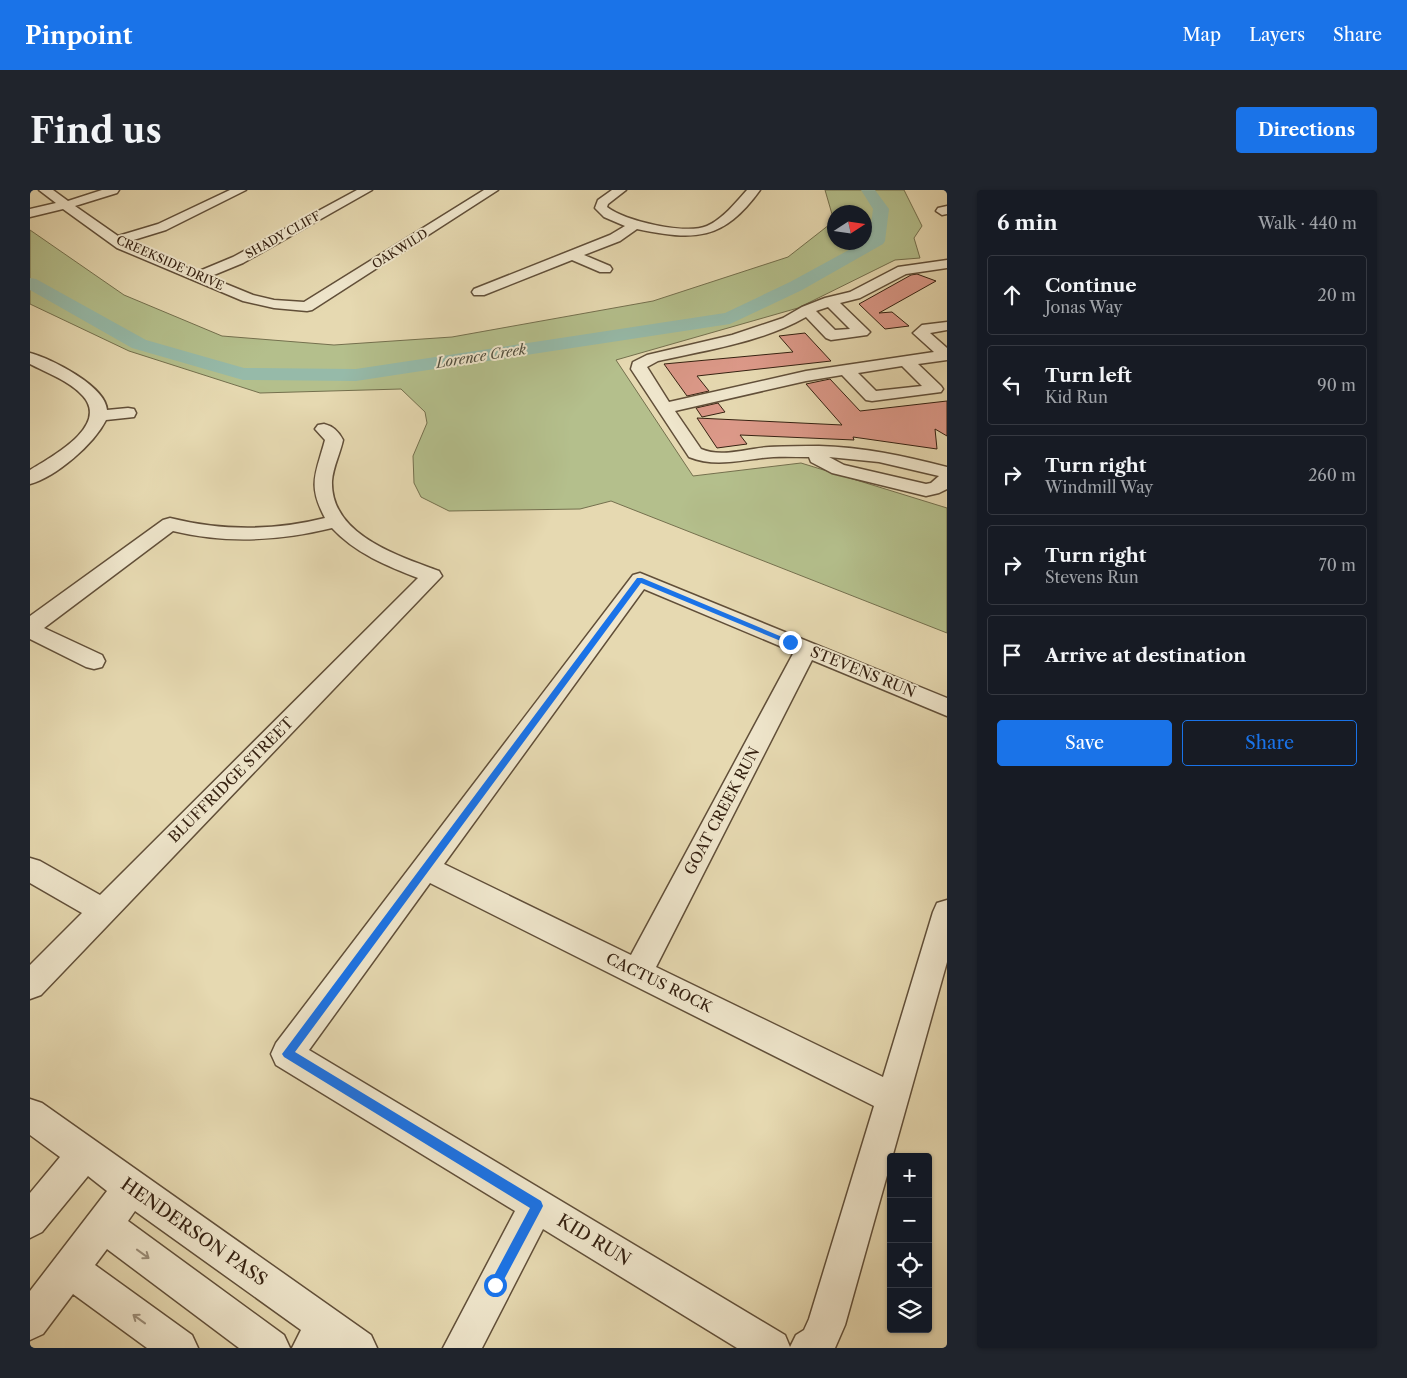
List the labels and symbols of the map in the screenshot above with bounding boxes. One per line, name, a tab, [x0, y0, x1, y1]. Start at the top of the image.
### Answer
north arrow	[827, 205, 872, 250]
street label: SHADY CLIFF	[242, 208, 323, 261]
street label: OAKWILD	[369, 225, 431, 272]
street label: CREEKSIDE DRIVE	[114, 232, 226, 293]
water label: Lorence Creek	[434, 340, 528, 372]
route end	[779, 631, 802, 654]
street label: STEVENS RUN	[808, 642, 919, 701]
street label: BLUFFRIDGE STREET	[164, 712, 298, 846]
street label: GOAT CREEK RUN	[680, 744, 763, 878]
street label: CACTUS ROCK	[603, 949, 717, 1017]
street label: HENDERSON PASS	[117, 1173, 271, 1291]
street label: KID RUN	[553, 1209, 635, 1271]
one-way arrow	[136, 1249, 150, 1259]
route start	[484, 1274, 507, 1297]
one-way arrow	[133, 1314, 146, 1325]

